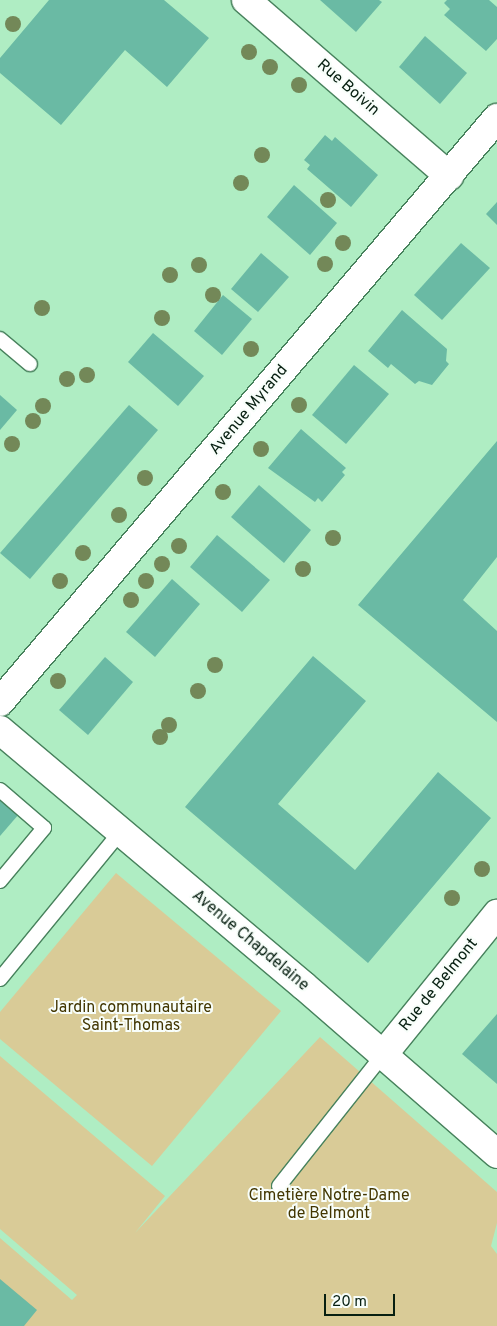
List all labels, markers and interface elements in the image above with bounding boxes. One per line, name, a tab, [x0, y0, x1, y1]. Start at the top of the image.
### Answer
street label: Rue Boivin	[313, 56, 383, 120]
street label: Avenue Myrand	[206, 361, 292, 459]
street label: Avenue Chapdelaine	[188, 886, 312, 996]
street label: Rue de Belmont	[396, 935, 482, 1035]
park label: Jardin communautaire Saint-Thomas	[50, 998, 212, 1036]
park label: Cimetière Notre-Dame de Belmont	[248, 1186, 410, 1224]
scale bar	[327, 1284, 398, 1316]
text: 20 m	[332, 1293, 367, 1312]

